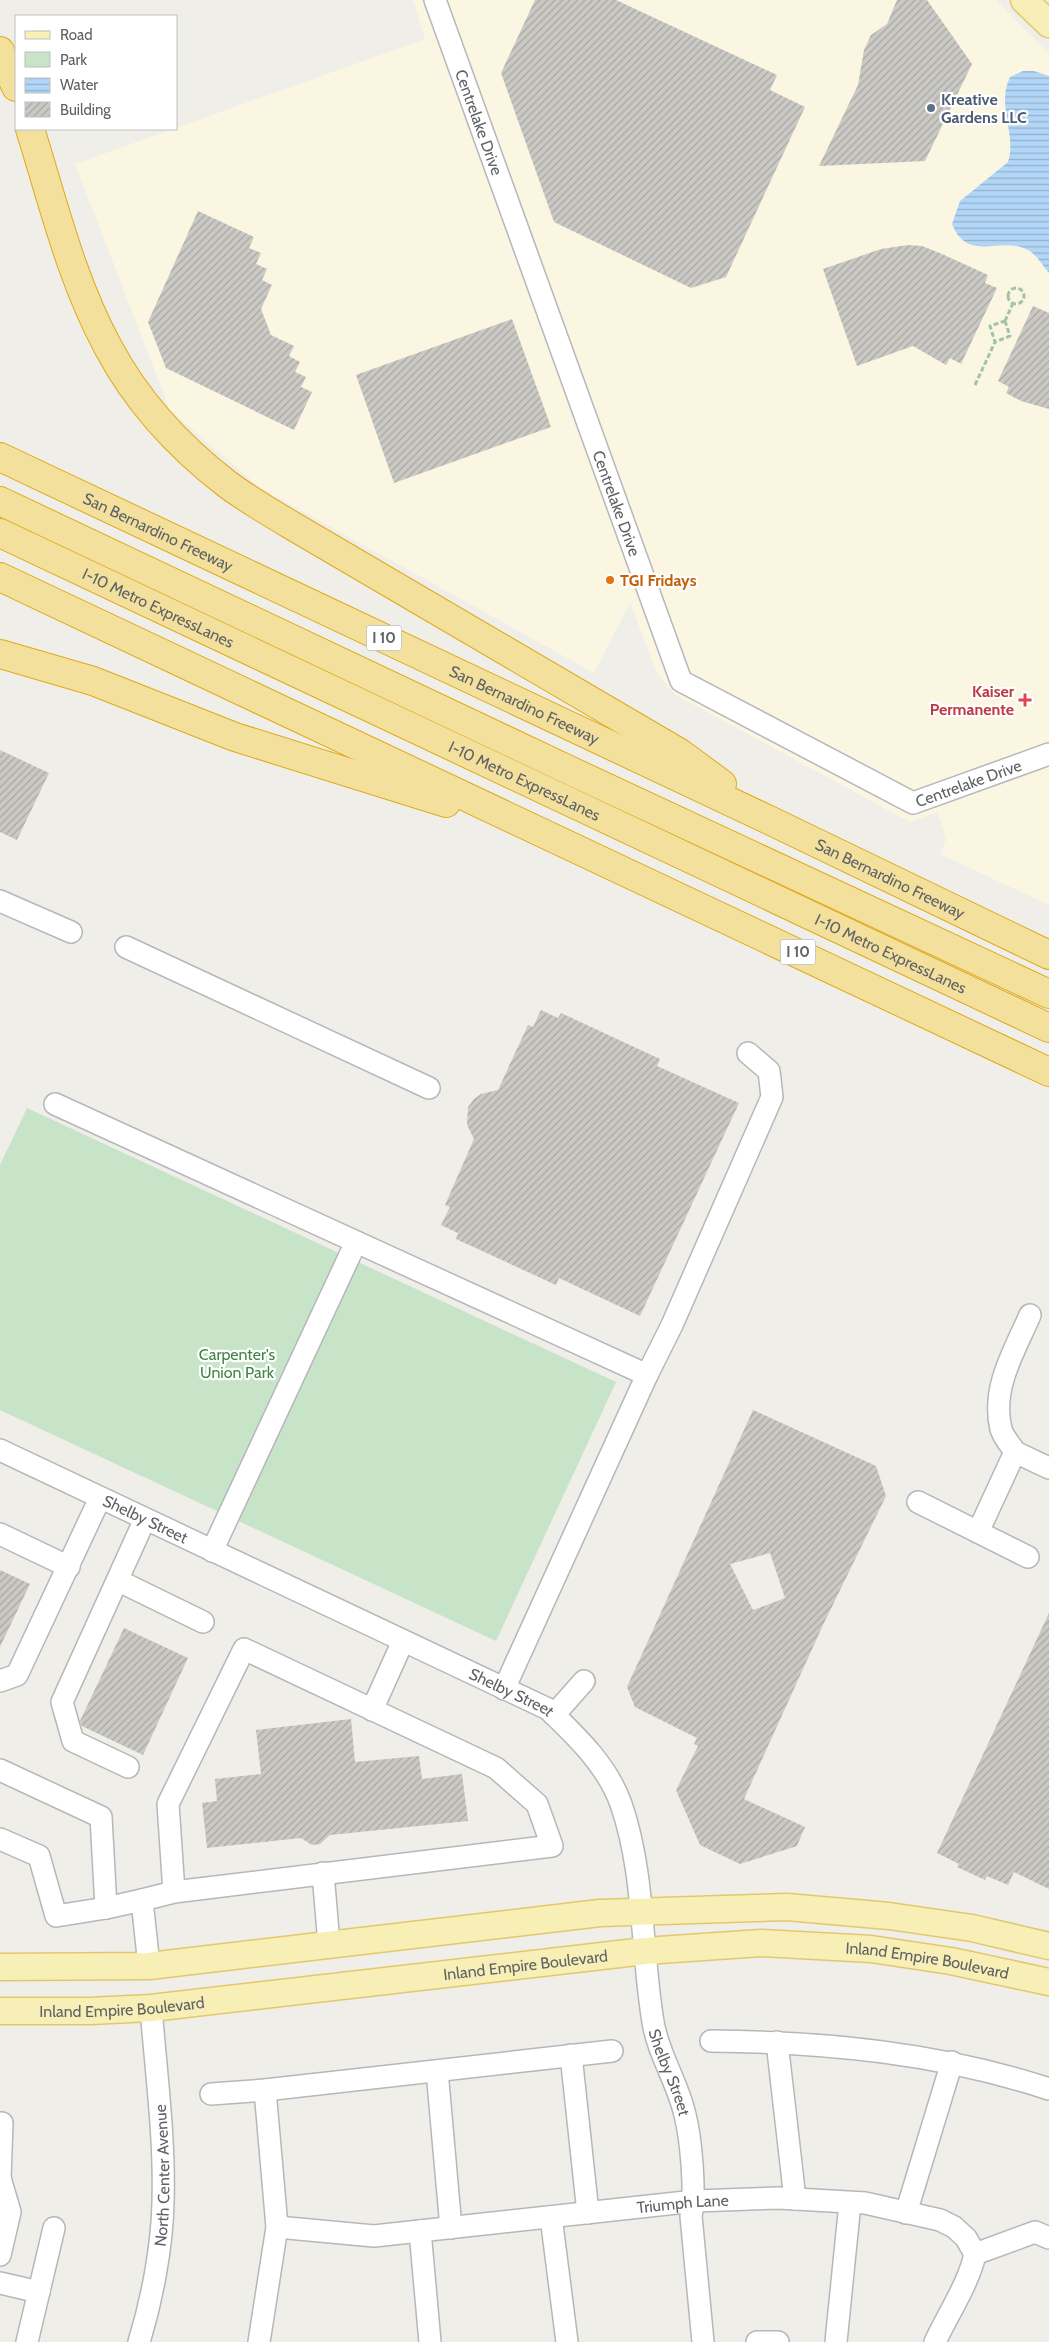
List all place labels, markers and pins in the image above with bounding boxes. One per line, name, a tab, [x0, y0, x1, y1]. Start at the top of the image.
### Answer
place label: Kreative Gardens LLC	[941, 90, 1027, 127]
marker: Kreative Gardens LLC	[925, 102, 937, 114]
place label: TGI Fridays	[620, 571, 697, 590]
marker: TGI Fridays	[604, 574, 616, 586]
place label: Kaiser Permanente	[930, 682, 1015, 719]
marker: Kaiser Permanente	[1018, 693, 1032, 707]

